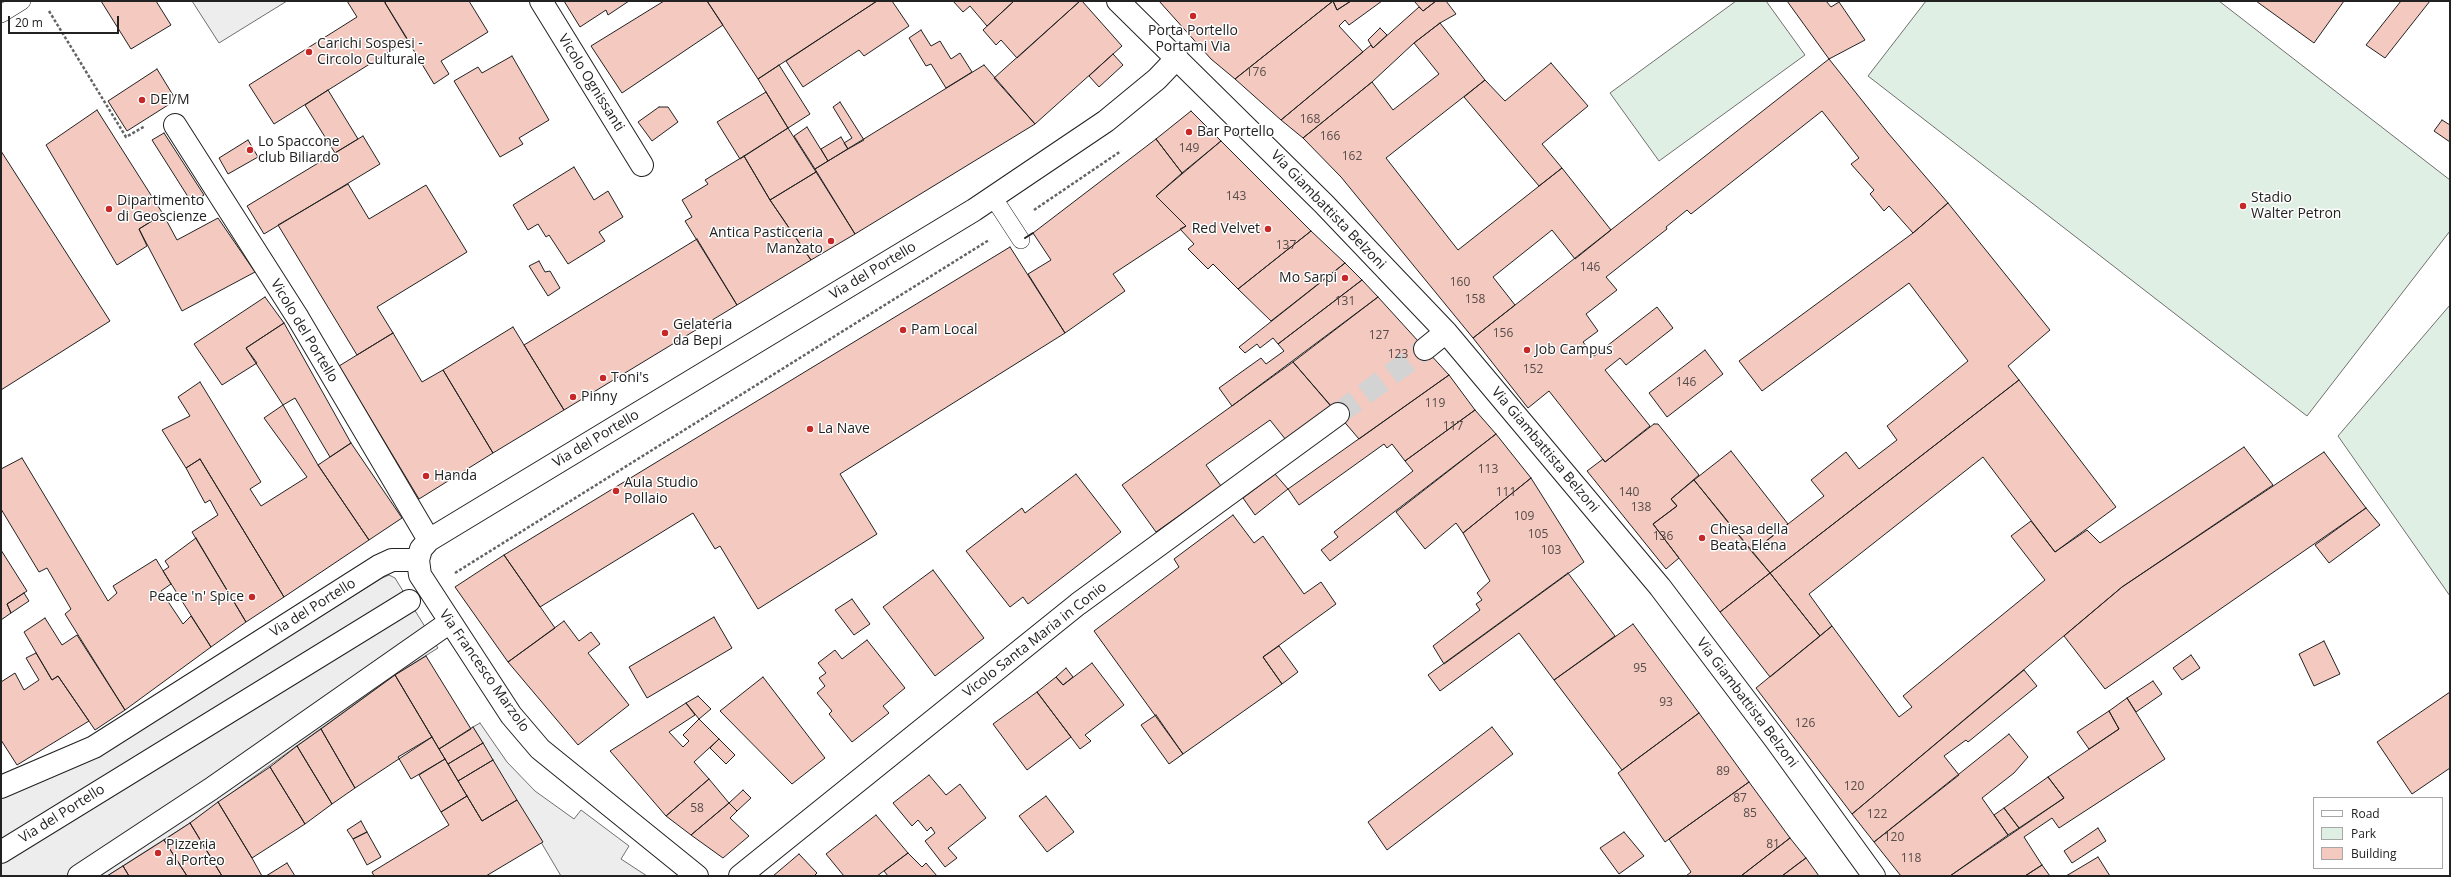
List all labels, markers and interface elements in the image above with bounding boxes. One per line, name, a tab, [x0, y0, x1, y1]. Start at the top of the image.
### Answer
scale bar	[10, 8, 121, 34]
marker: Porta Portello Portami Via	[1188, 11, 1198, 21]
text: 20 m	[15, 14, 43, 31]
place label: Porta Portello Portami Via	[1148, 23, 1238, 56]
street label: Vicolo Ognissanti	[554, 31, 628, 135]
place label: Carichi Sospesi - Circolo Culturale	[317, 36, 425, 68]
marker: Carichi Sospesi - Circolo Culturale	[304, 47, 314, 57]
house number: 176	[1246, 66, 1266, 80]
place label: DEI/M	[150, 92, 190, 108]
marker: DEI/M	[137, 95, 147, 105]
house number: 168	[1300, 113, 1320, 127]
place label: Bar Portello	[1197, 124, 1274, 140]
marker: Bar Portello	[1184, 127, 1194, 137]
house number: 166	[1320, 130, 1340, 144]
place label: Lo Spaccone club Biliardo	[258, 134, 340, 166]
house number: 149	[1179, 142, 1199, 156]
marker: Lo Spaccone club Biliardo	[245, 145, 255, 155]
street label: Via Giambattista Belzoni	[1267, 147, 1389, 273]
house number: 162	[1342, 150, 1362, 164]
house number: 143	[1226, 190, 1246, 204]
place label: Stadio Walter Petron	[2251, 190, 2341, 222]
place label: Dipartimento di Geoscienze	[117, 193, 207, 226]
marker: Stadio Walter Petron	[2238, 201, 2248, 211]
marker: Dipartimento di Geoscienze	[104, 204, 114, 214]
place label: Red Velvet	[1192, 221, 1260, 237]
marker: Red Velvet	[1263, 224, 1273, 234]
place label: Antica Pasticceria Manzato	[709, 225, 823, 258]
marker: Antica Pasticceria Manzato	[826, 236, 836, 246]
street label: Via del Portello	[827, 239, 919, 303]
house number: 137	[1276, 239, 1296, 253]
house number: 146	[1580, 261, 1600, 275]
place label: Mo Sarpi	[1279, 270, 1337, 286]
marker: Mo Sarpi	[1340, 273, 1350, 283]
street label: Vicolo del Portello	[267, 276, 341, 386]
house number: 160	[1450, 276, 1470, 290]
house number: 158	[1465, 293, 1485, 307]
house number: 131	[1335, 295, 1355, 309]
place label: Gelateria da Bepi	[673, 317, 732, 350]
place label: Pam Local	[911, 322, 978, 338]
marker: Pam Local	[898, 325, 908, 335]
house number: 156	[1493, 327, 1513, 341]
marker: Gelateria da Bepi	[660, 328, 670, 338]
house number: 127	[1369, 329, 1389, 343]
place label: Job Campus	[1535, 342, 1613, 358]
marker: Job Campus	[1522, 345, 1532, 355]
house number: 123	[1388, 348, 1408, 362]
house number: 152	[1523, 363, 1543, 377]
place label: Toni's	[611, 370, 649, 386]
marker: Toni's	[598, 373, 608, 383]
house number: 146	[1676, 376, 1696, 390]
street label: Via Giambattista Belzoni	[1488, 384, 1602, 516]
place label: Pinny	[581, 389, 617, 405]
marker: Pinny	[568, 392, 578, 402]
house number: 119	[1425, 397, 1445, 411]
street label: Via del Portello	[550, 407, 642, 471]
house number: 117	[1443, 420, 1463, 434]
place label: La Nave	[818, 421, 870, 437]
marker: La Nave	[805, 424, 815, 434]
house number: 113	[1478, 463, 1498, 477]
place label: Handa	[434, 468, 477, 484]
marker: Handa	[421, 471, 431, 481]
place label: Aula Studio Pollaio	[624, 475, 698, 508]
marker: Aula Studio Pollaio	[611, 486, 621, 496]
house number: 111	[1496, 486, 1516, 500]
house number: 140	[1619, 486, 1639, 500]
house number: 138	[1631, 501, 1651, 515]
house number: 109	[1514, 510, 1534, 524]
place label: Chiesa della Beata Elena	[1710, 522, 1788, 554]
house number: 105	[1528, 528, 1548, 542]
house number: 136	[1653, 530, 1673, 544]
marker: Chiesa della Beata Elena	[1697, 533, 1707, 543]
house number: 103	[1541, 544, 1561, 558]
street label: Via del Portello	[267, 575, 359, 641]
street label: Vicolo Santa Maria in Conio	[960, 579, 1110, 701]
place label: Peace 'n' Spice	[149, 589, 244, 605]
marker: Peace 'n' Spice	[247, 592, 257, 602]
street label: Via Francesco Marzolo	[435, 607, 533, 735]
street label: Via Giambattista Belzoni	[1693, 635, 1801, 771]
house number: 95	[1633, 662, 1647, 676]
house number: 93	[1659, 696, 1673, 710]
house number: 126	[1795, 717, 1815, 731]
house number: 89	[1716, 765, 1730, 779]
house number: 120	[1844, 780, 1864, 794]
street label: Via del Portello	[16, 781, 108, 847]
house number: 87	[1733, 792, 1747, 806]
legend	[2313, 797, 2443, 869]
house number: 58	[690, 802, 704, 816]
text: Road	[2351, 805, 2380, 822]
house number: 85	[1743, 807, 1757, 821]
house number: 122	[1867, 808, 1887, 822]
text: Park	[2351, 825, 2376, 842]
house number: 120	[1884, 831, 1904, 845]
place label: Pizzeria al Porteo	[166, 837, 225, 870]
house number: 81	[1766, 838, 1780, 852]
text: Building	[2351, 845, 2396, 862]
marker: Pizzeria al Porteo	[153, 848, 163, 858]
house number: 118	[1901, 852, 1921, 866]

